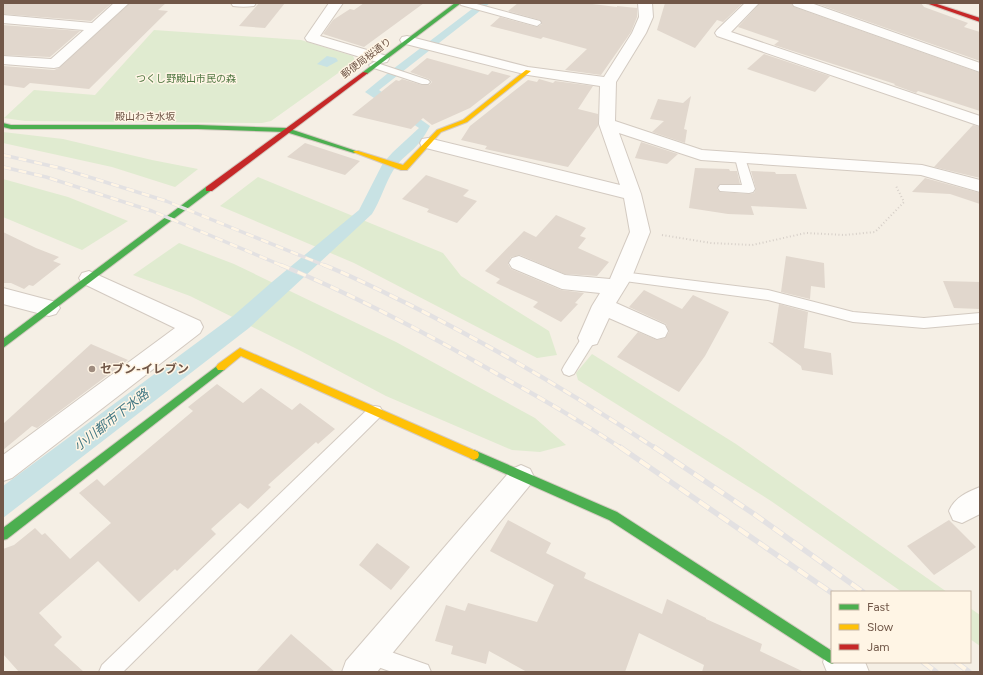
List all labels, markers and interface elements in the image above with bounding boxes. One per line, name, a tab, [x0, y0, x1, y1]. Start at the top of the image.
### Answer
street label: 郵便局桜通り	[338, 35, 394, 81]
park label: つくし野殿山市民の森	[136, 72, 236, 85]
street label: 殿山わき水坂	[115, 110, 175, 123]
place label: セブン-イレブン	[100, 362, 189, 376]
marker: セブン-イレブン	[87, 364, 97, 374]
water label: 小川都市下水路	[71, 385, 152, 454]
legend	[831, 591, 971, 663]
text: Fast	[867, 600, 890, 614]
text: Slow	[867, 620, 894, 634]
text: Jam	[867, 640, 890, 654]

